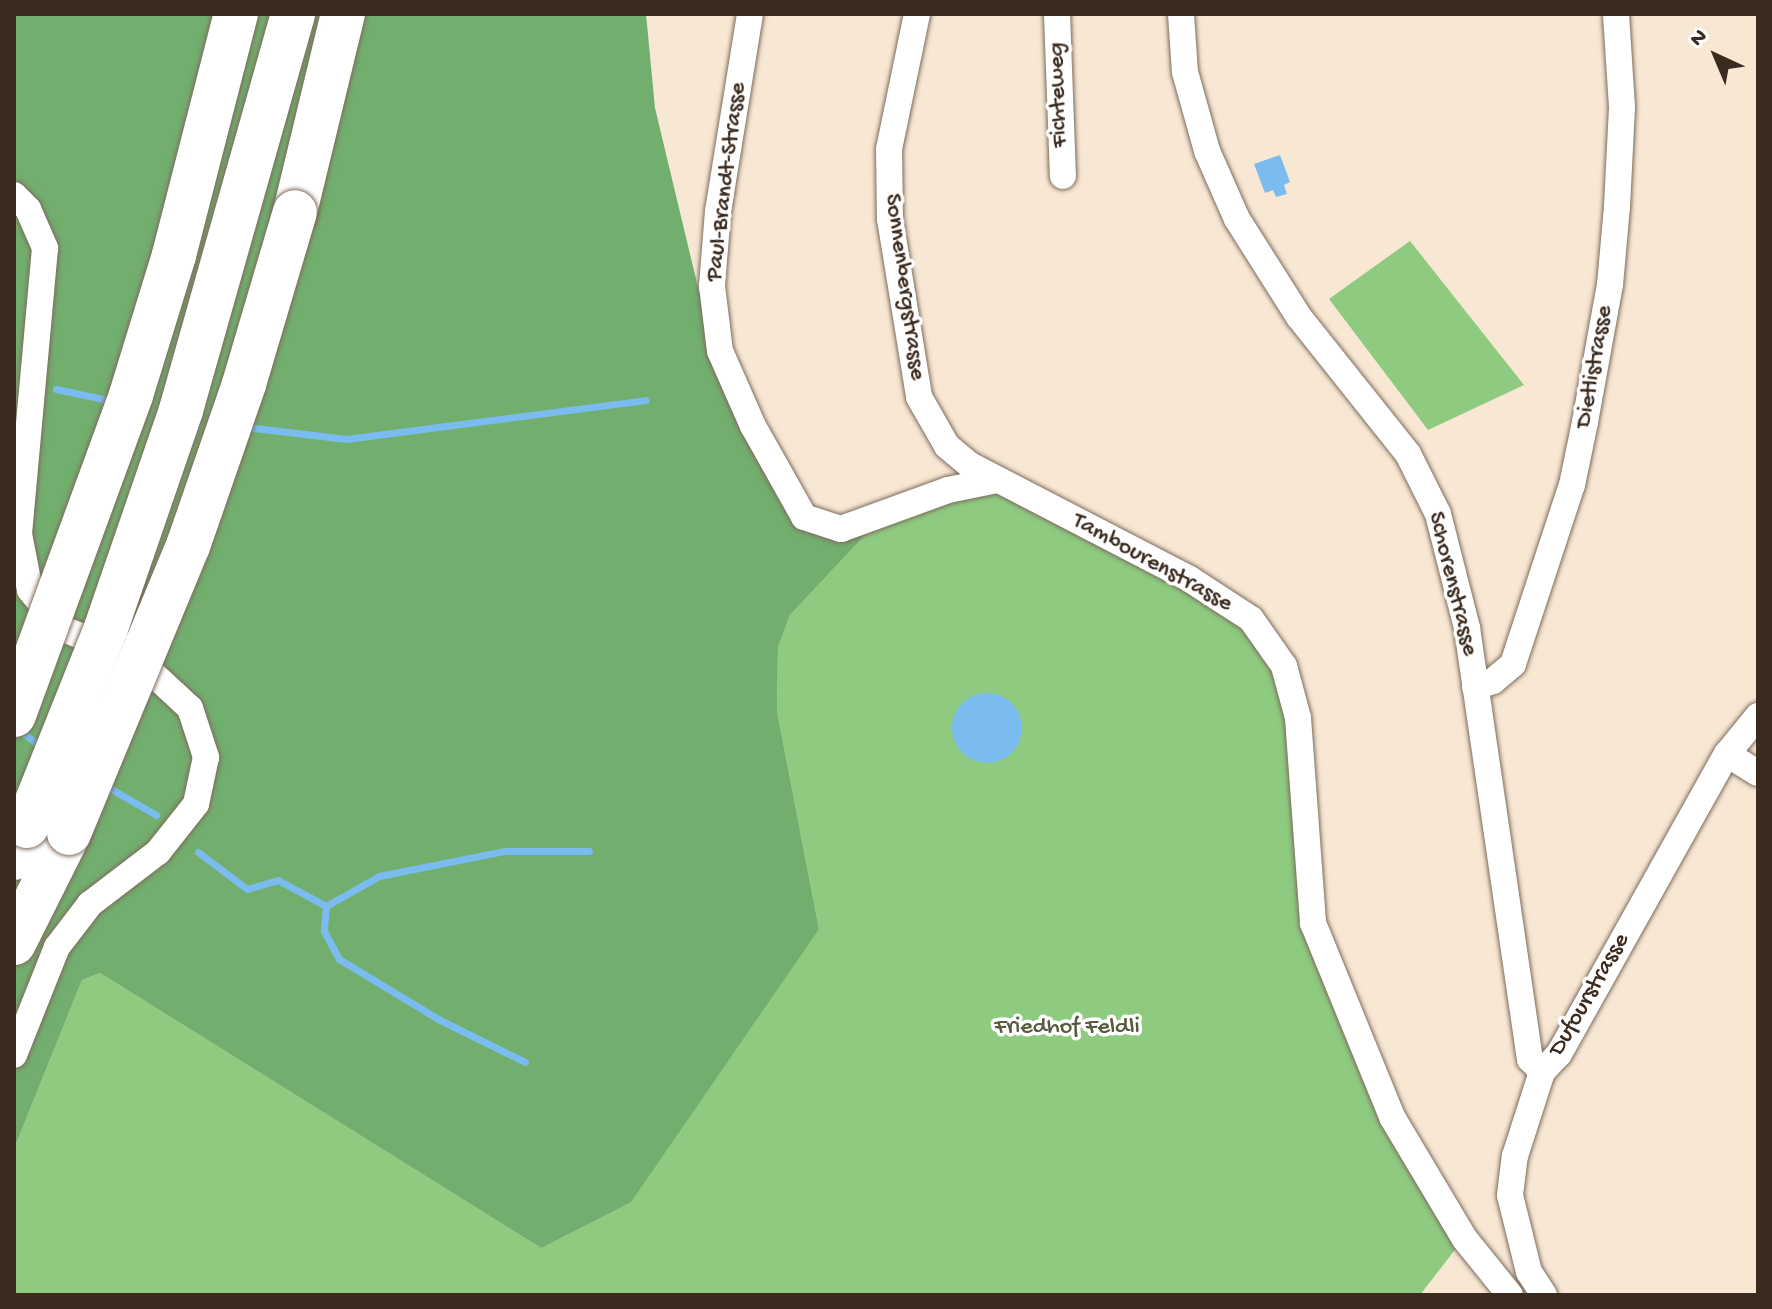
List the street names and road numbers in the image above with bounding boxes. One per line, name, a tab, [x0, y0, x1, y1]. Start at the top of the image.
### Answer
street label: Fichteweg	[1043, 42, 1075, 148]
street label: Paul-Brandt-Strasse	[700, 81, 754, 283]
street label: Sonnenbergstrasse	[877, 192, 931, 382]
street label: Dietlistrasse	[1570, 303, 1620, 431]
street label: Tambourenstrasse	[1067, 507, 1237, 619]
street label: Schorenstrasse	[1420, 509, 1484, 659]
street label: Dufourstrasse	[1543, 928, 1637, 1062]

